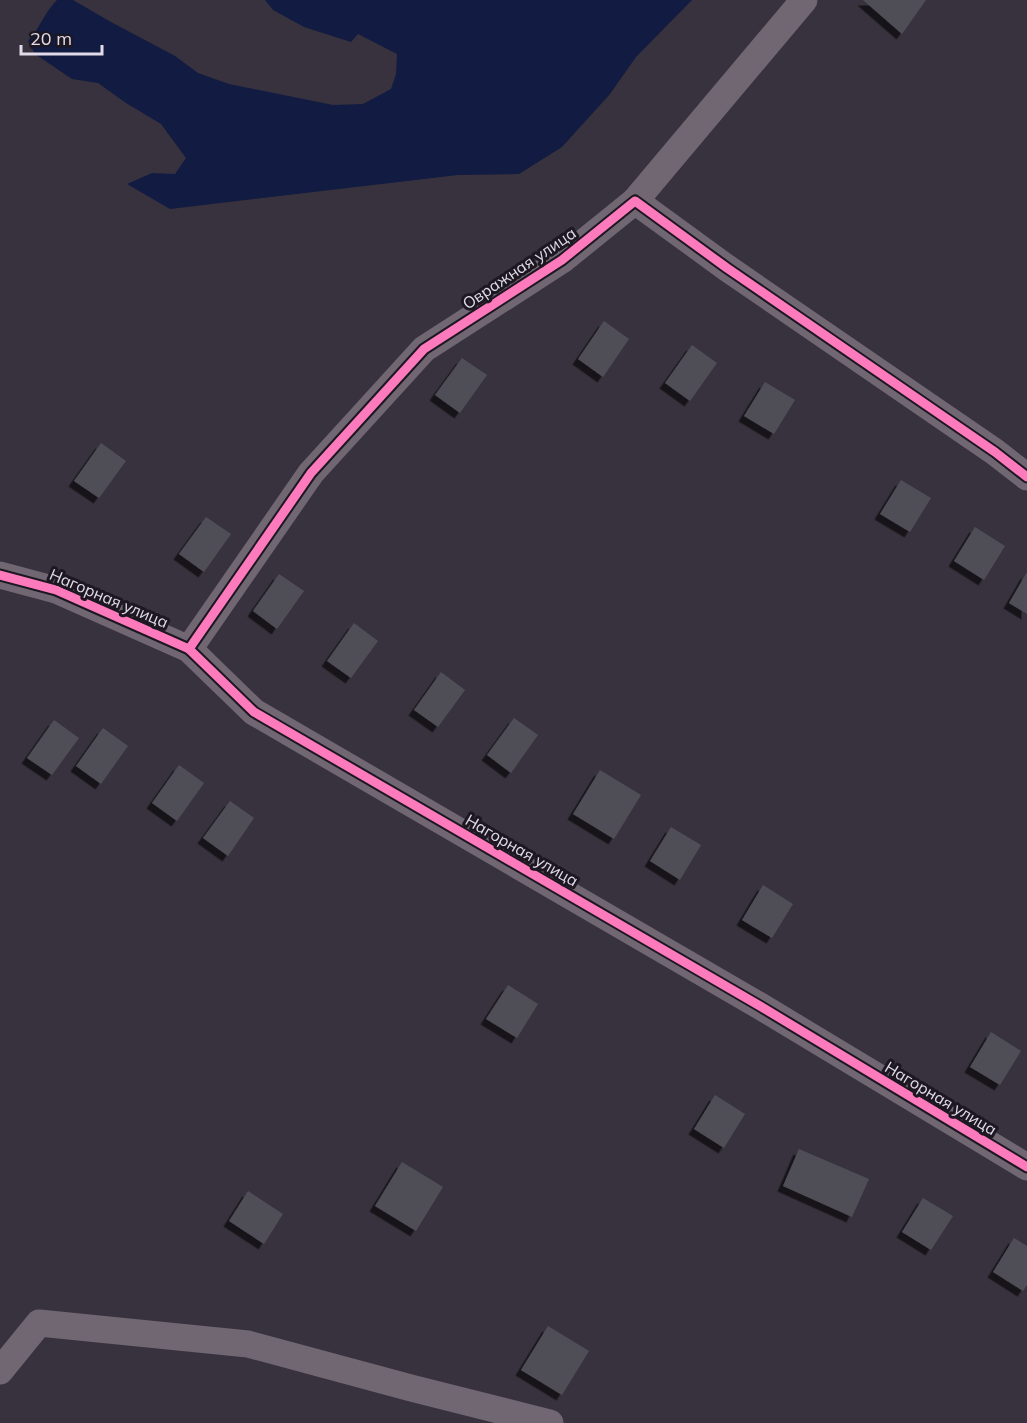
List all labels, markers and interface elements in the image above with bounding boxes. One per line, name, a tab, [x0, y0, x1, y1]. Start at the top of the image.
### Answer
scale bar	[21, 18, 102, 56]
text: 20 m	[30, 27, 72, 50]
street label: Овражная улица	[458, 223, 580, 313]
street label: Нагорная улица	[47, 564, 171, 632]
street label: Нагорная улица	[462, 810, 582, 890]
street label: Нагорная улица	[881, 1057, 1001, 1139]

